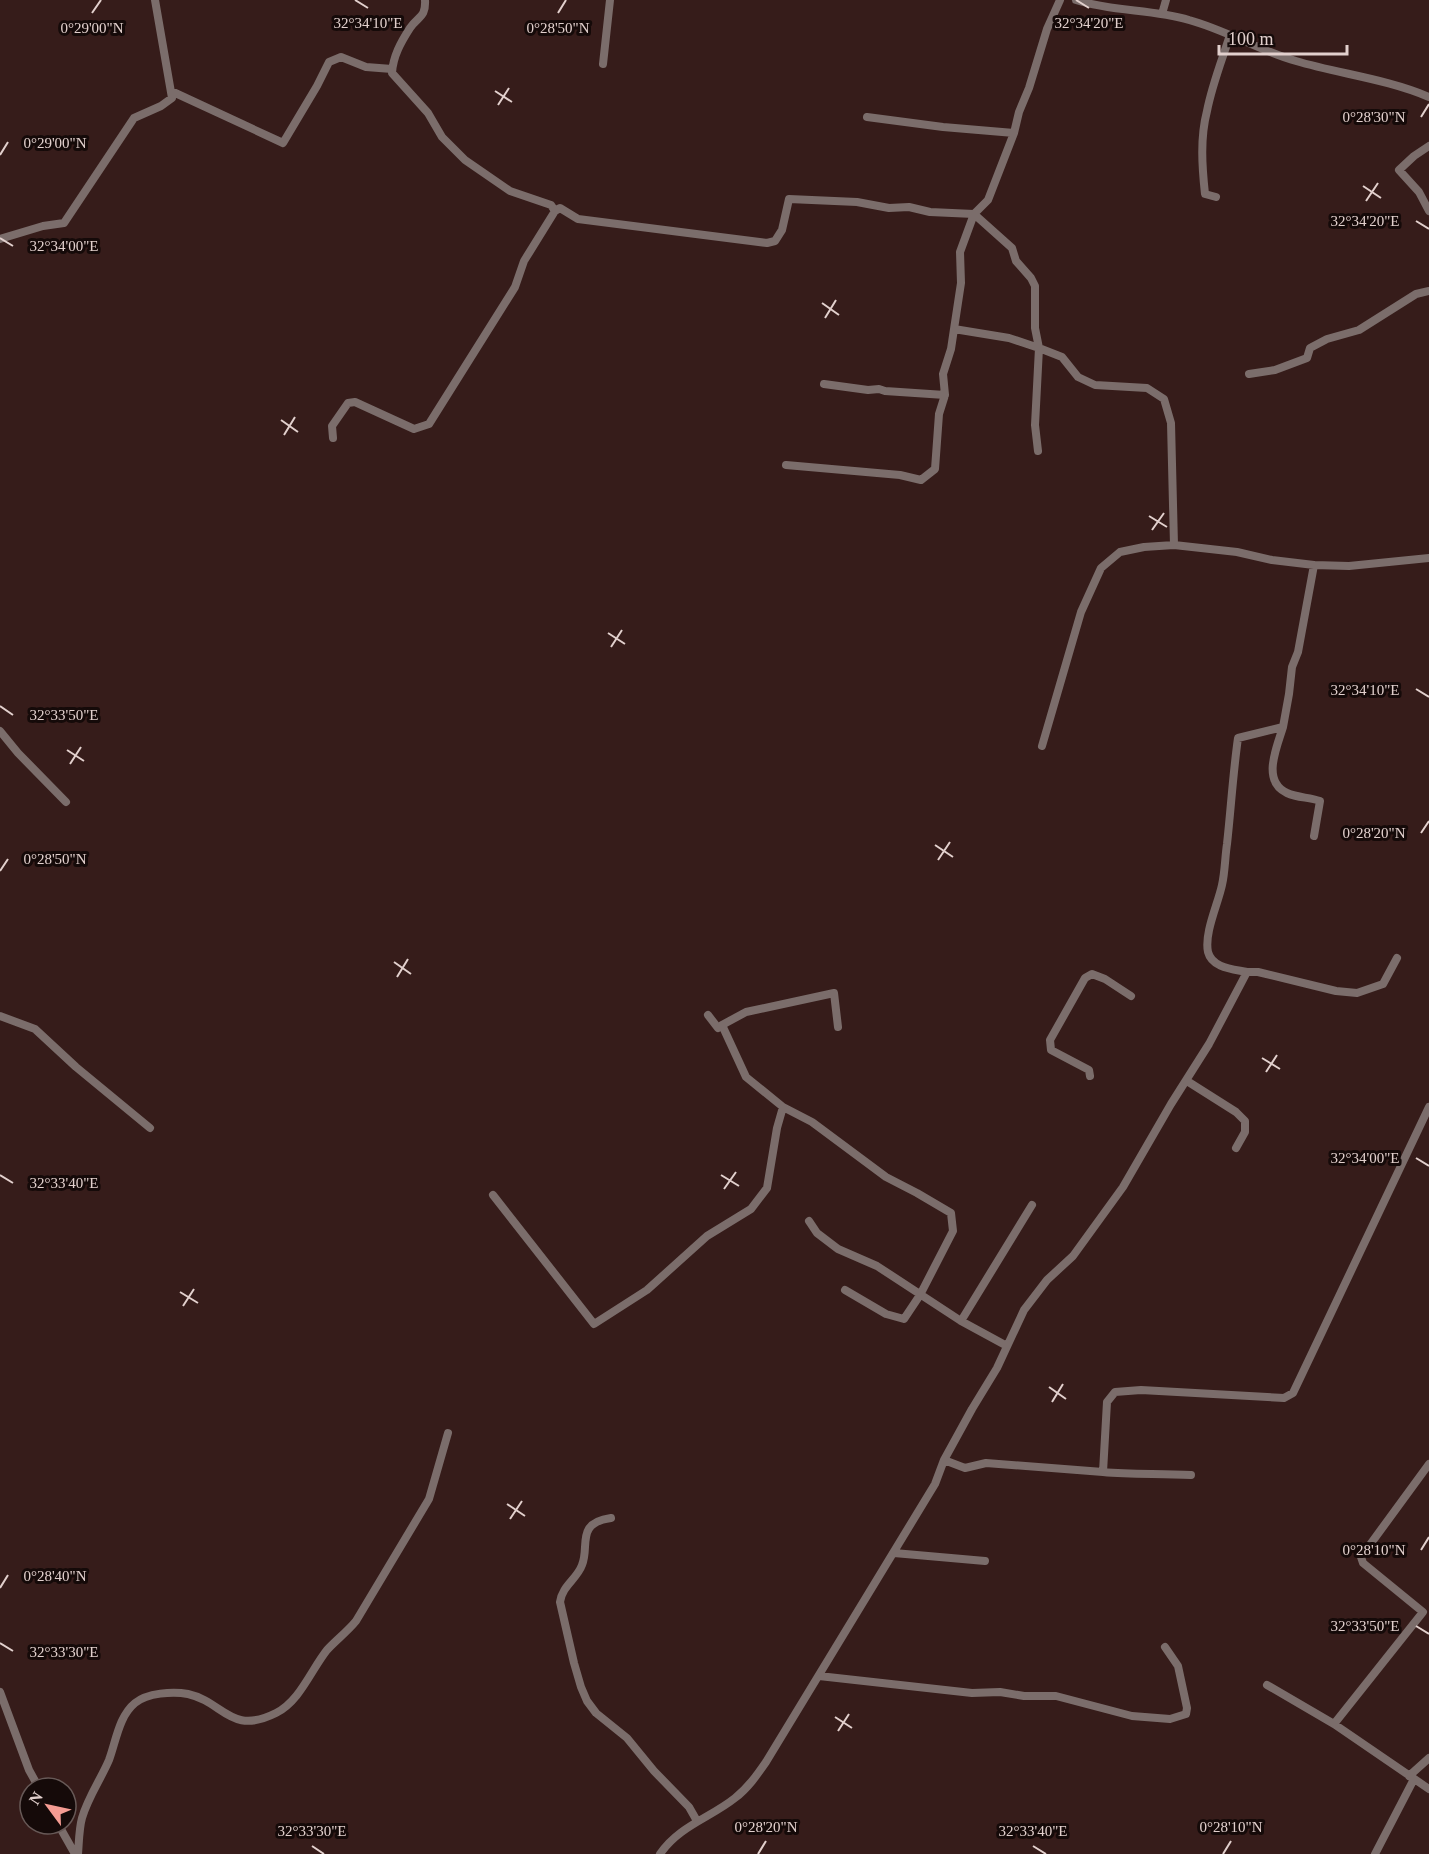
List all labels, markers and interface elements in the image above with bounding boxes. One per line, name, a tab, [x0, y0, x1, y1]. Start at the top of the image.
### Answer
text: 32°34'10"E	[334, 15, 403, 31]
text: 32°34'20"E	[1055, 15, 1124, 31]
scale bar	[1219, 18, 1346, 56]
text: 0°29'00"N	[60, 20, 124, 36]
text: 0°28'50"N	[526, 20, 590, 36]
text: 100 m	[1228, 29, 1274, 49]
text: 0°28'30"N	[1342, 109, 1406, 125]
text: 0°29'00"N	[23, 135, 87, 151]
text: 32°34'20"E	[1331, 213, 1400, 229]
text: 32°34'00"E	[30, 238, 99, 254]
text: 32°34'10"E	[1331, 682, 1400, 698]
text: 32°33'50"E	[30, 707, 99, 723]
text: 0°28'20"N	[1342, 825, 1406, 841]
text: 0°28'50"N	[23, 851, 87, 867]
text: 32°34'00"E	[1331, 1150, 1400, 1166]
text: 32°33'40"E	[30, 1175, 99, 1191]
text: 0°28'10"N	[1342, 1542, 1406, 1558]
text: 0°28'40"N	[23, 1568, 87, 1584]
text: 32°33'50"E	[1331, 1618, 1400, 1634]
text: 32°33'30"E	[30, 1644, 99, 1660]
north arrow	[18, 1776, 78, 1836]
text: N	[26, 1788, 46, 1808]
text: 0°28'20"N	[734, 1819, 798, 1835]
text: 0°28'10"N	[1199, 1819, 1263, 1835]
text: 32°33'30"E	[278, 1823, 347, 1839]
text: 32°33'40"E	[999, 1823, 1068, 1839]

